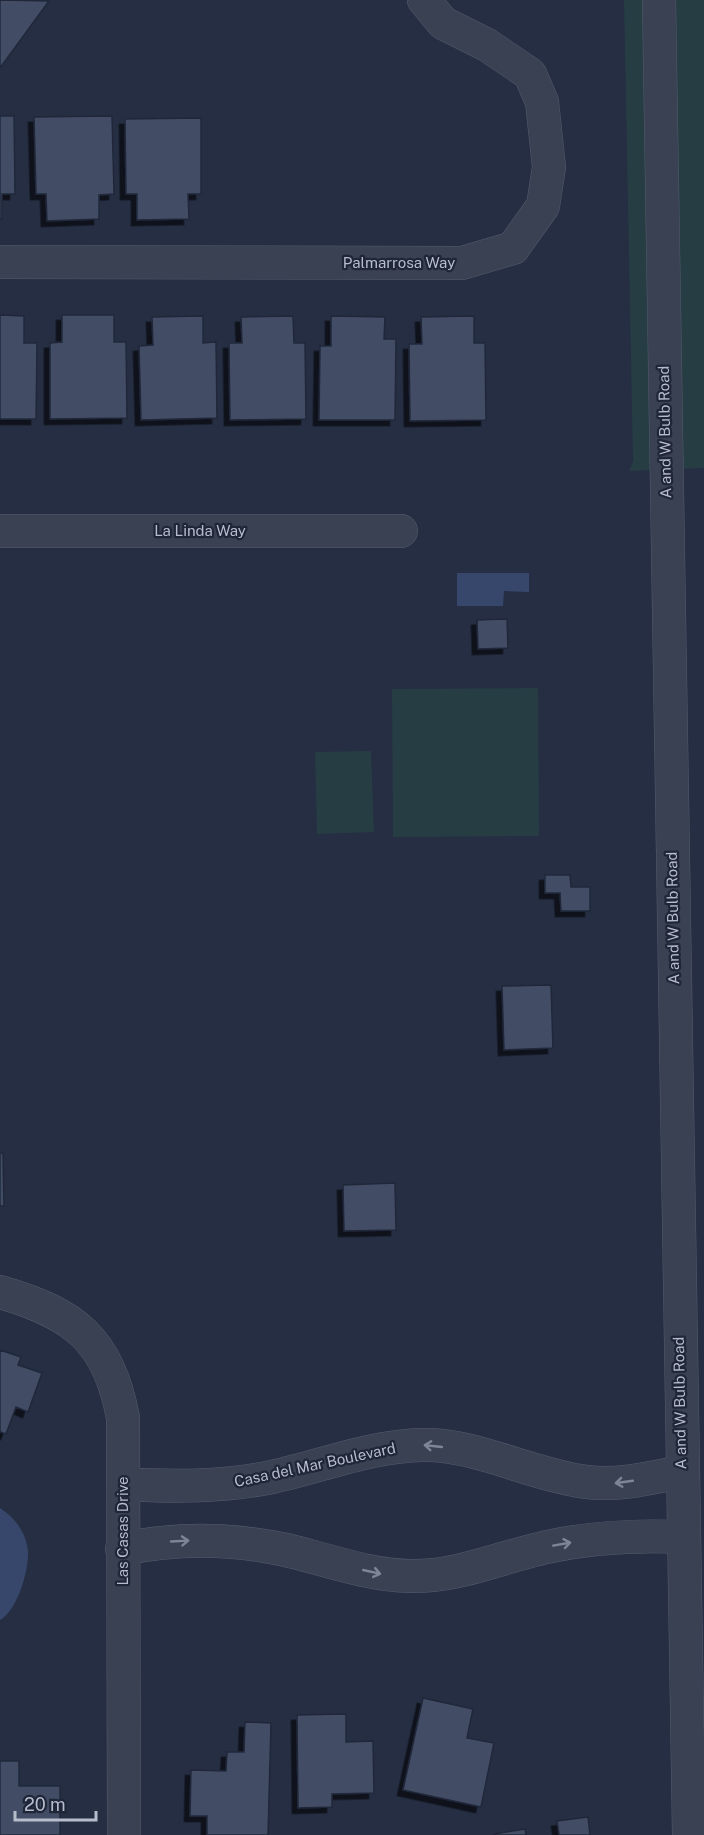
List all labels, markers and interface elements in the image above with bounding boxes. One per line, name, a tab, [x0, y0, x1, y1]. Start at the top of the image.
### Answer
street label: Palmarrosa Way	[343, 254, 455, 271]
street label: A and W Bulb Road	[655, 365, 674, 499]
street label: La Linda Way	[154, 522, 246, 539]
street label: A and W Bulb Road	[663, 851, 682, 985]
street label: A and W Bulb Road	[670, 1336, 689, 1470]
street label: Casa del Mar Boulevard	[233, 1439, 397, 1490]
one-way arrow	[424, 1440, 444, 1451]
street label: Las Casas Drive	[114, 1476, 131, 1586]
one-way arrow	[614, 1477, 634, 1488]
one-way arrow	[170, 1535, 190, 1546]
one-way arrow	[552, 1538, 572, 1549]
one-way arrow	[362, 1566, 381, 1578]
scale bar	[15, 1784, 96, 1822]
text: 20 m	[24, 1794, 66, 1815]

